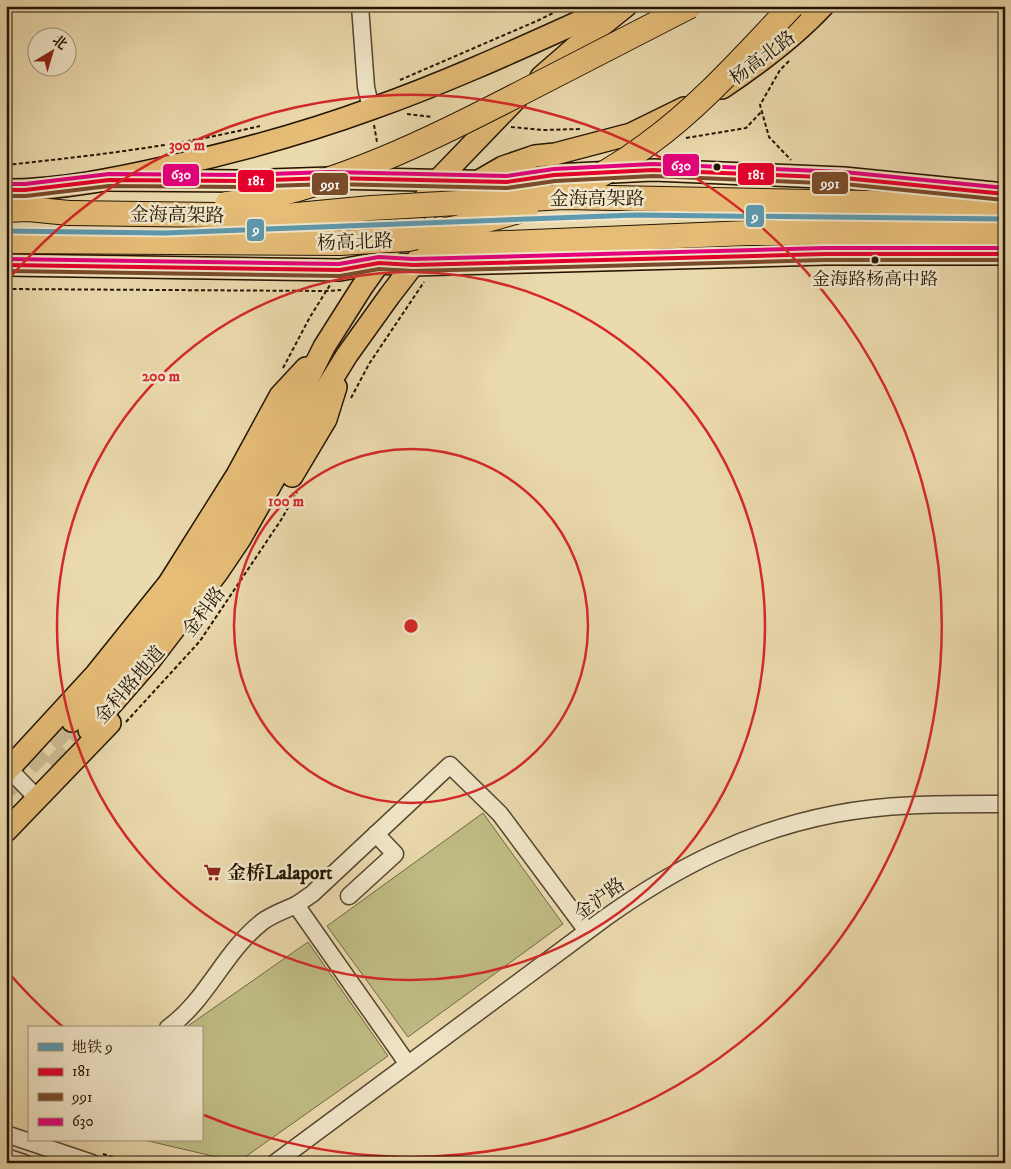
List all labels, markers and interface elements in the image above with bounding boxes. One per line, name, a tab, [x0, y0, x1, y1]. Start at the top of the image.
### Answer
street label: 杨高北路	[726, 26, 800, 90]
north arrow	[28, 28, 78, 78]
text: 北	[48, 31, 70, 54]
text: 300 m	[169, 136, 206, 155]
line badge: 630	[662, 153, 700, 177]
text: 630	[671, 157, 691, 175]
unlabelled marker	[712, 162, 722, 172]
line badge: 181	[737, 162, 775, 186]
line badge: 630	[162, 163, 200, 187]
text: 630	[171, 166, 191, 184]
text: 181	[747, 166, 765, 184]
line badge: 181	[237, 169, 275, 193]
line badge: 991	[811, 171, 849, 195]
text: 181	[247, 172, 265, 190]
line badge: 991	[311, 172, 349, 196]
text: 991	[819, 175, 840, 193]
text: 991	[319, 176, 340, 194]
street label: 金海高架路	[549, 188, 645, 211]
street label: 金海高架路	[129, 203, 225, 228]
line badge: 9	[745, 204, 765, 228]
text: 9	[751, 208, 759, 226]
line badge: 9	[246, 218, 265, 242]
text: 9	[252, 221, 260, 239]
street label: 杨高北路	[317, 230, 393, 255]
marker: 金海路杨高中路	[870, 255, 880, 265]
place label: 金海路杨高中路	[812, 269, 938, 291]
text: 200 m	[142, 367, 181, 386]
text: 100 m	[268, 492, 305, 511]
street label: 金科路	[178, 582, 231, 642]
centre of rings	[402, 617, 420, 635]
street label: 金科路地道	[90, 642, 170, 728]
supermarket icon: 金桥Lalaport	[203, 862, 223, 882]
place label: 金桥Lalaport	[227, 862, 333, 885]
street label: 金沪路	[570, 873, 630, 925]
legend	[28, 1026, 202, 1142]
text: 地铁 9	[72, 1038, 113, 1057]
text: 181	[72, 1062, 91, 1081]
text: 991	[71, 1088, 92, 1107]
text: 630	[72, 1112, 93, 1131]

